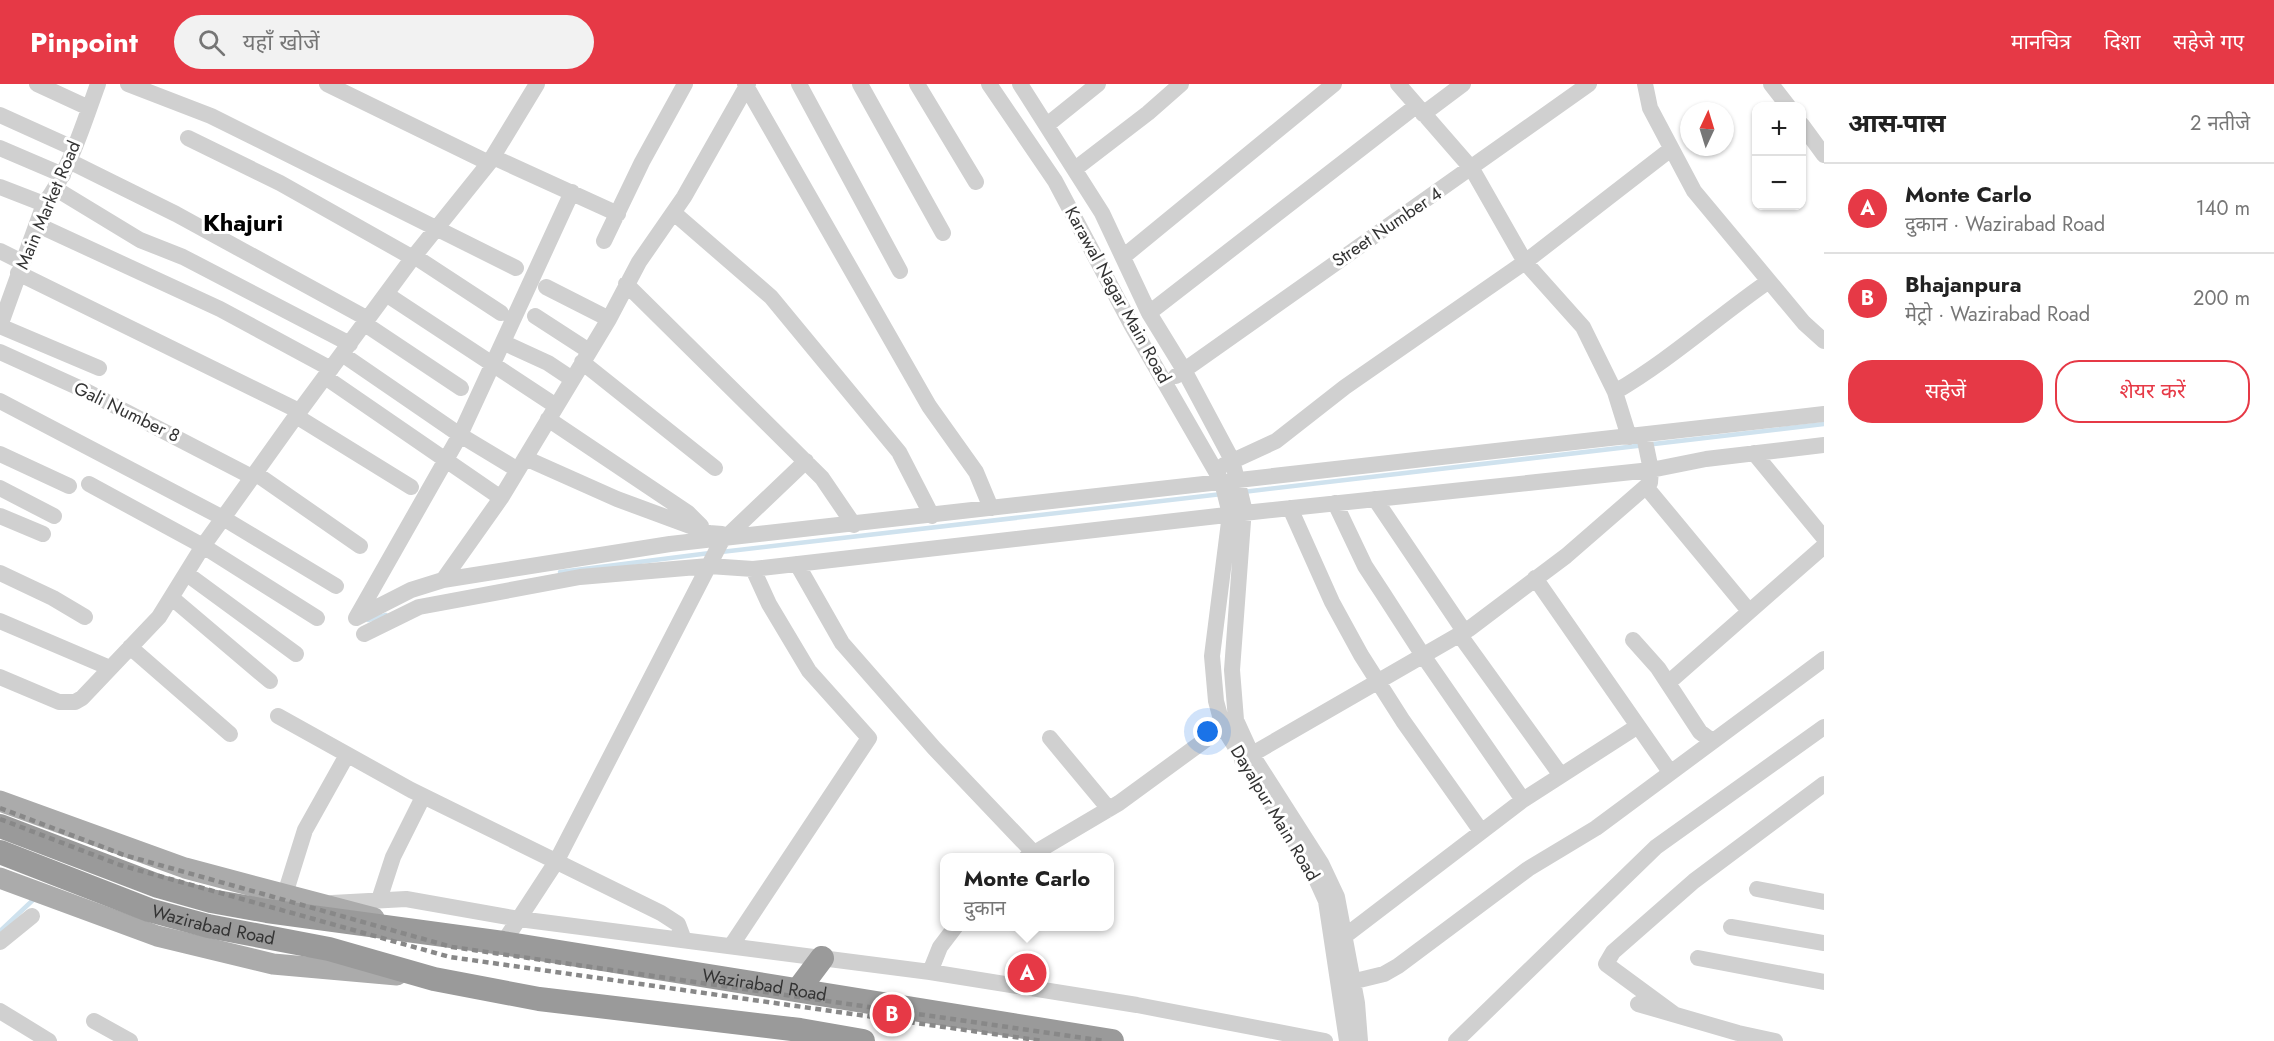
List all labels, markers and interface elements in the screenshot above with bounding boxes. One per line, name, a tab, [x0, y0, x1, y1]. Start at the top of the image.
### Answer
search box	[174, 15, 594, 69]
text: Pinpoint	[30, 22, 138, 63]
icon: search	[195, 26, 228, 59]
text: यहाँ खोजें	[243, 26, 320, 58]
text: मानचित्र	[2011, 27, 2071, 57]
text: दिशा	[2104, 27, 2140, 57]
text: सहेजे गए	[2173, 27, 2244, 57]
north arrow	[1680, 102, 1734, 156]
map controls	[1752, 102, 1806, 210]
button: +	[1752, 102, 1806, 156]
text: आस-पास	[1848, 104, 1946, 142]
text: 2 नतीजे	[2190, 109, 2250, 138]
street label: Main Market Road	[9, 137, 87, 273]
button: −	[1752, 156, 1806, 210]
text: Monte Carlo	[1905, 178, 2032, 210]
street label: Street Number 4	[1327, 181, 1447, 273]
text: A	[1860, 194, 1875, 223]
text: 140 m	[2196, 194, 2250, 223]
street label: Karawal Nagar Main Road	[1058, 202, 1178, 388]
district label: Khajuri	[203, 205, 283, 240]
text: दुकान · Wazirabad Road	[1905, 210, 2105, 239]
text: Bhajanpura	[1905, 268, 2022, 300]
text: B	[1861, 284, 1874, 313]
text: 200 m	[2193, 284, 2250, 313]
text: मेट्रो · Wazirabad Road	[1905, 300, 2090, 329]
button: सहेजें	[1848, 360, 2043, 423]
button: शेयर करें	[2055, 360, 2250, 423]
street label: Gali Number 8	[70, 375, 184, 449]
your location	[1193, 717, 1222, 746]
street label: Dayalpur Main Road	[1224, 740, 1326, 886]
popup	[940, 853, 1114, 931]
text: Monte Carlo	[964, 862, 1090, 894]
text: दुकान	[964, 894, 1006, 923]
street label: Wazirabad Road	[149, 898, 277, 951]
pin: A	[1008, 950, 1046, 996]
street label: Wazirabad Road	[700, 962, 829, 1008]
pin: B	[872, 992, 912, 1036]

